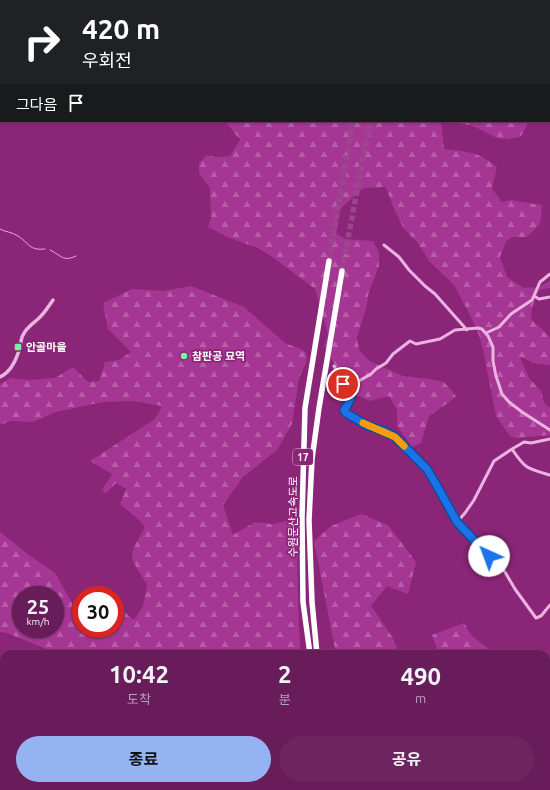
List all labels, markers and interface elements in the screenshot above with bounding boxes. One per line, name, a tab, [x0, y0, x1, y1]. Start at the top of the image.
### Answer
text: 420 m	[82, 13, 160, 44]
icon: right	[16, 16, 68, 68]
text: 우회전	[82, 50, 132, 70]
icon: arrive	[65, 92, 87, 114]
text: 그다음	[16, 96, 57, 113]
place label: 안골마을	[26, 341, 66, 353]
marker: 안골마을	[13, 342, 23, 352]
place label: 참판공 묘역	[192, 350, 245, 362]
marker: 참판공 묘역	[179, 351, 189, 361]
pin	[326, 367, 360, 401]
icon: arrive	[332, 373, 354, 395]
road number: 17	[293, 449, 313, 465]
street label: 수원문산고속도로	[287, 477, 299, 557]
position arrow	[468, 535, 510, 577]
speed limit sign: 30	[72, 586, 124, 638]
text: 25	[27, 595, 49, 618]
text: km/h	[26, 616, 50, 627]
text: 10:42	[109, 661, 169, 688]
text: 2	[278, 661, 291, 688]
text: 490	[400, 663, 441, 690]
text: m	[415, 691, 426, 705]
text: 도착	[127, 692, 151, 706]
text: 분	[279, 692, 291, 706]
button: 종료	[16, 736, 271, 782]
button: 공유	[279, 736, 534, 782]

